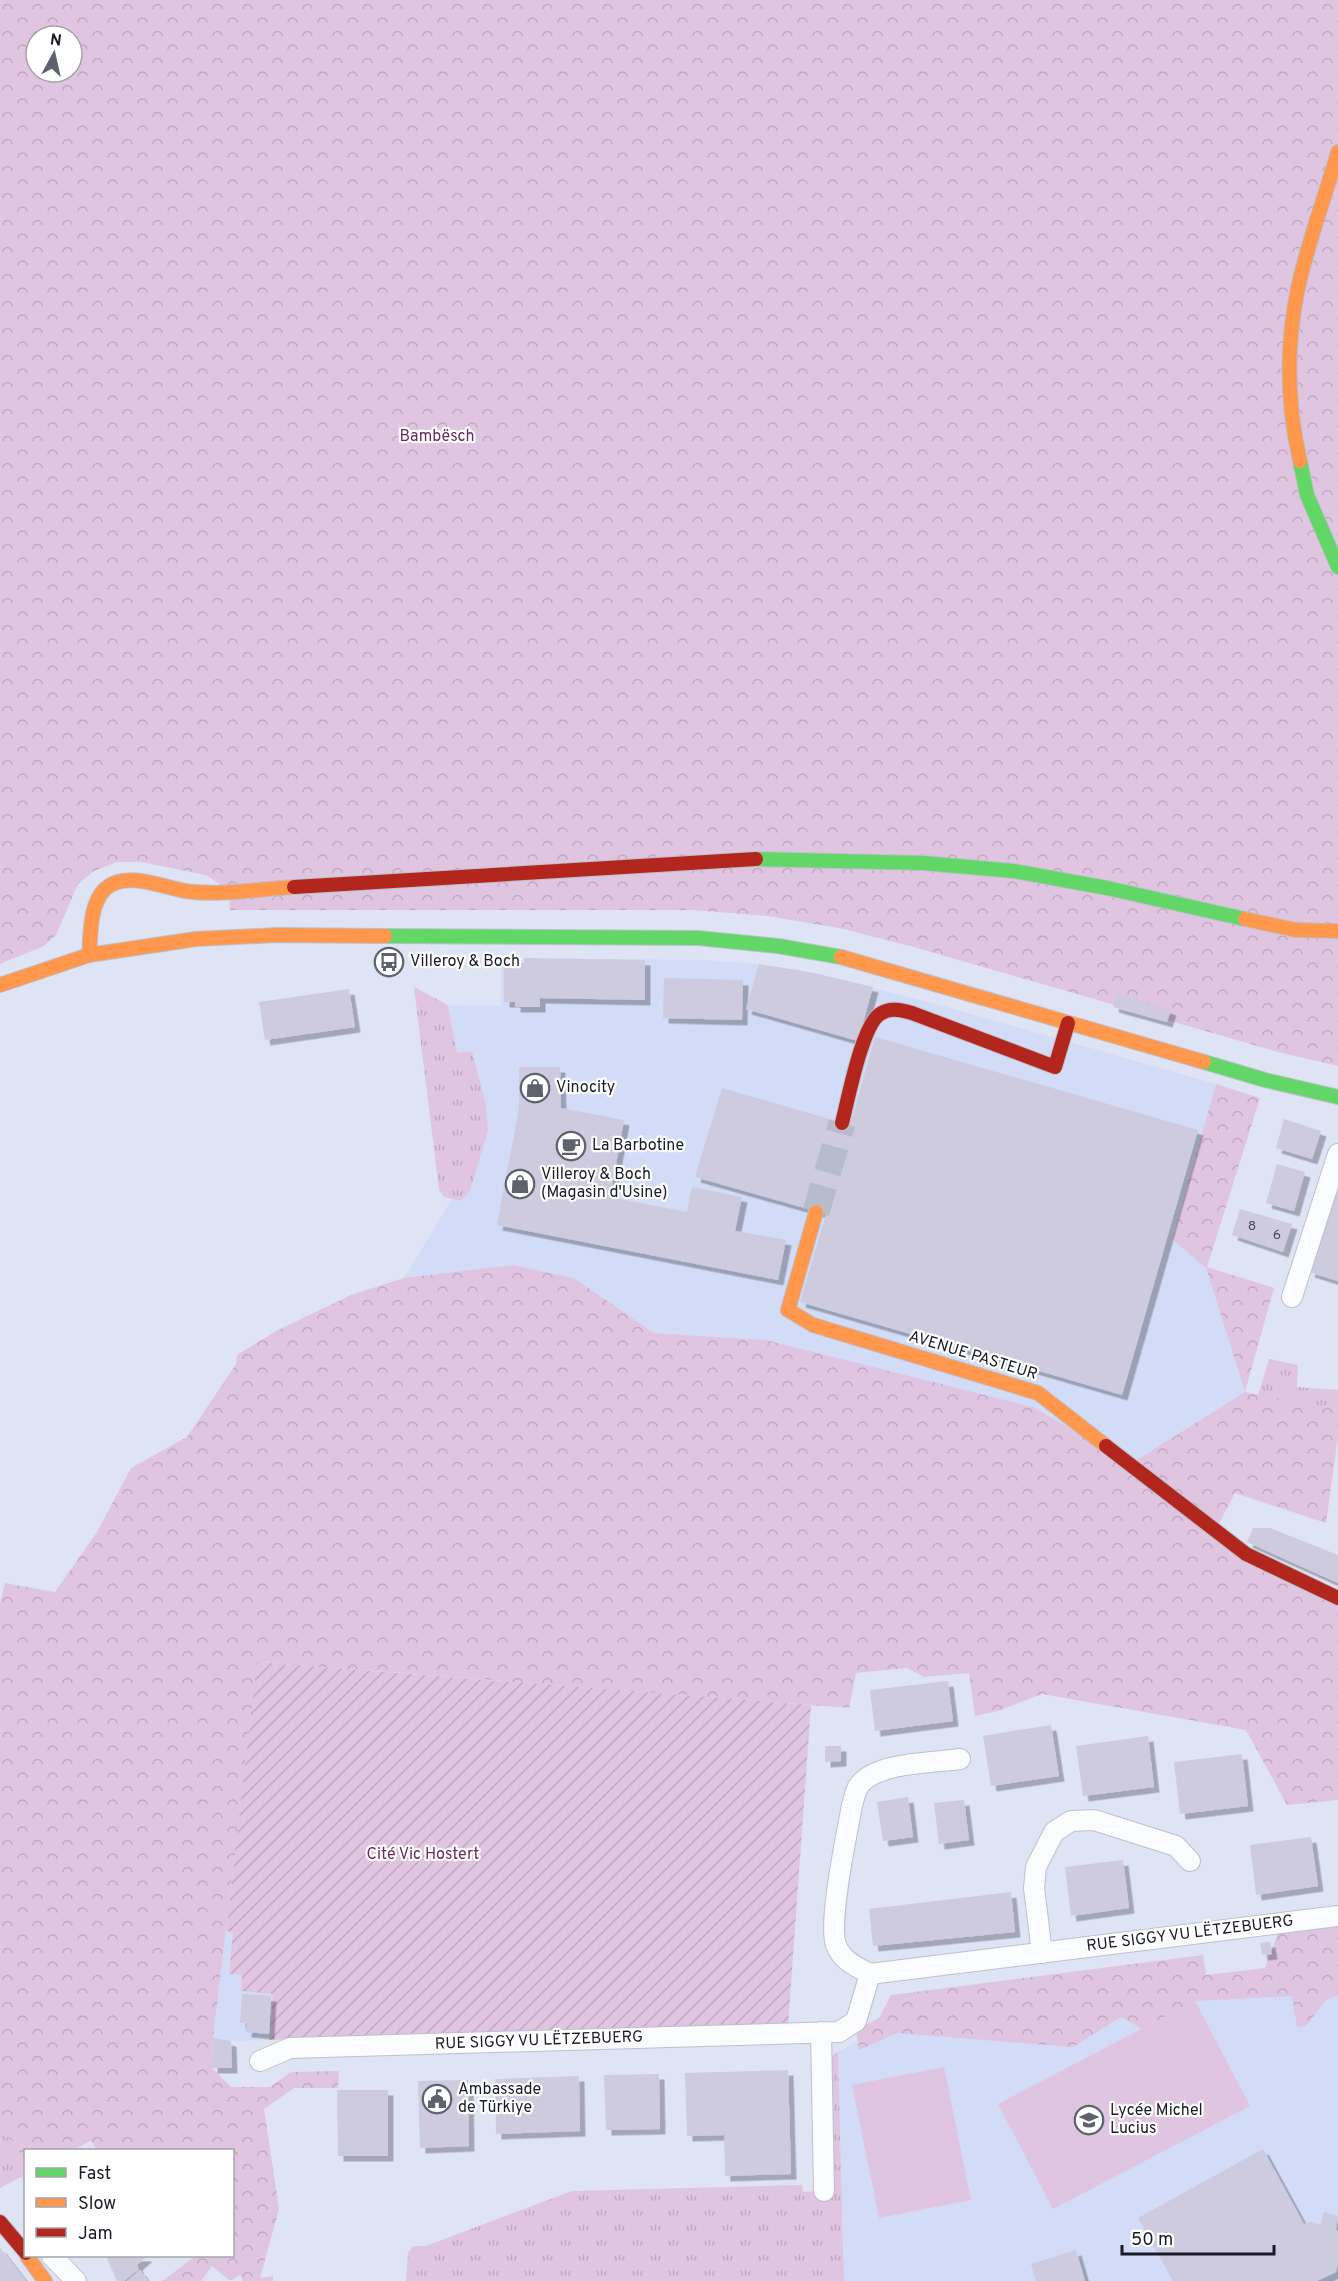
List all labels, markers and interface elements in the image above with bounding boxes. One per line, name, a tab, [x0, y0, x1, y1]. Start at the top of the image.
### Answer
north arrow	[24, 24, 84, 84]
text: N	[49, 30, 63, 52]
park label: Bambësch	[399, 427, 475, 447]
bus stop icon: Villeroy & Boch	[373, 946, 405, 978]
place label: Villeroy & Boch	[410, 952, 520, 972]
shop icon: Vinocity	[519, 1072, 551, 1104]
place label: Vinocity	[556, 1078, 615, 1098]
cafe icon: La Barbotine	[555, 1130, 587, 1162]
place label: La Barbotine	[592, 1136, 684, 1156]
place label: Villeroy & Boch (Magasin d'Usine)	[541, 1165, 668, 1203]
shop icon: Villeroy & Boch (Magasin d'Usine)	[504, 1168, 536, 1200]
house number: 8	[1248, 1218, 1256, 1235]
house number: 6	[1273, 1227, 1281, 1244]
street label: AVENUE PASTEUR	[906, 1327, 1040, 1385]
park label: Cité Vic Hostert	[367, 1845, 479, 1865]
street label: RUE SIGGY VU LËTZEBUERG	[1085, 1910, 1295, 1957]
street label: RUE SIGGY VU LËTZEBUERG	[434, 2026, 644, 2055]
place label: Ambassade de Türkiye	[458, 2080, 541, 2118]
public building icon: Ambassade de Türkiye	[421, 2083, 453, 2115]
place label: Lycée Michel Lucius	[1110, 2101, 1203, 2139]
school or university icon: Lycée Michel Lucius	[1073, 2104, 1105, 2136]
legend	[24, 2149, 234, 2257]
text: Fast	[78, 2163, 111, 2186]
text: Slow	[78, 2193, 116, 2216]
scale bar	[1122, 2218, 1274, 2256]
text: Jam	[78, 2223, 113, 2246]
text: 50 m	[1131, 2229, 1173, 2252]

